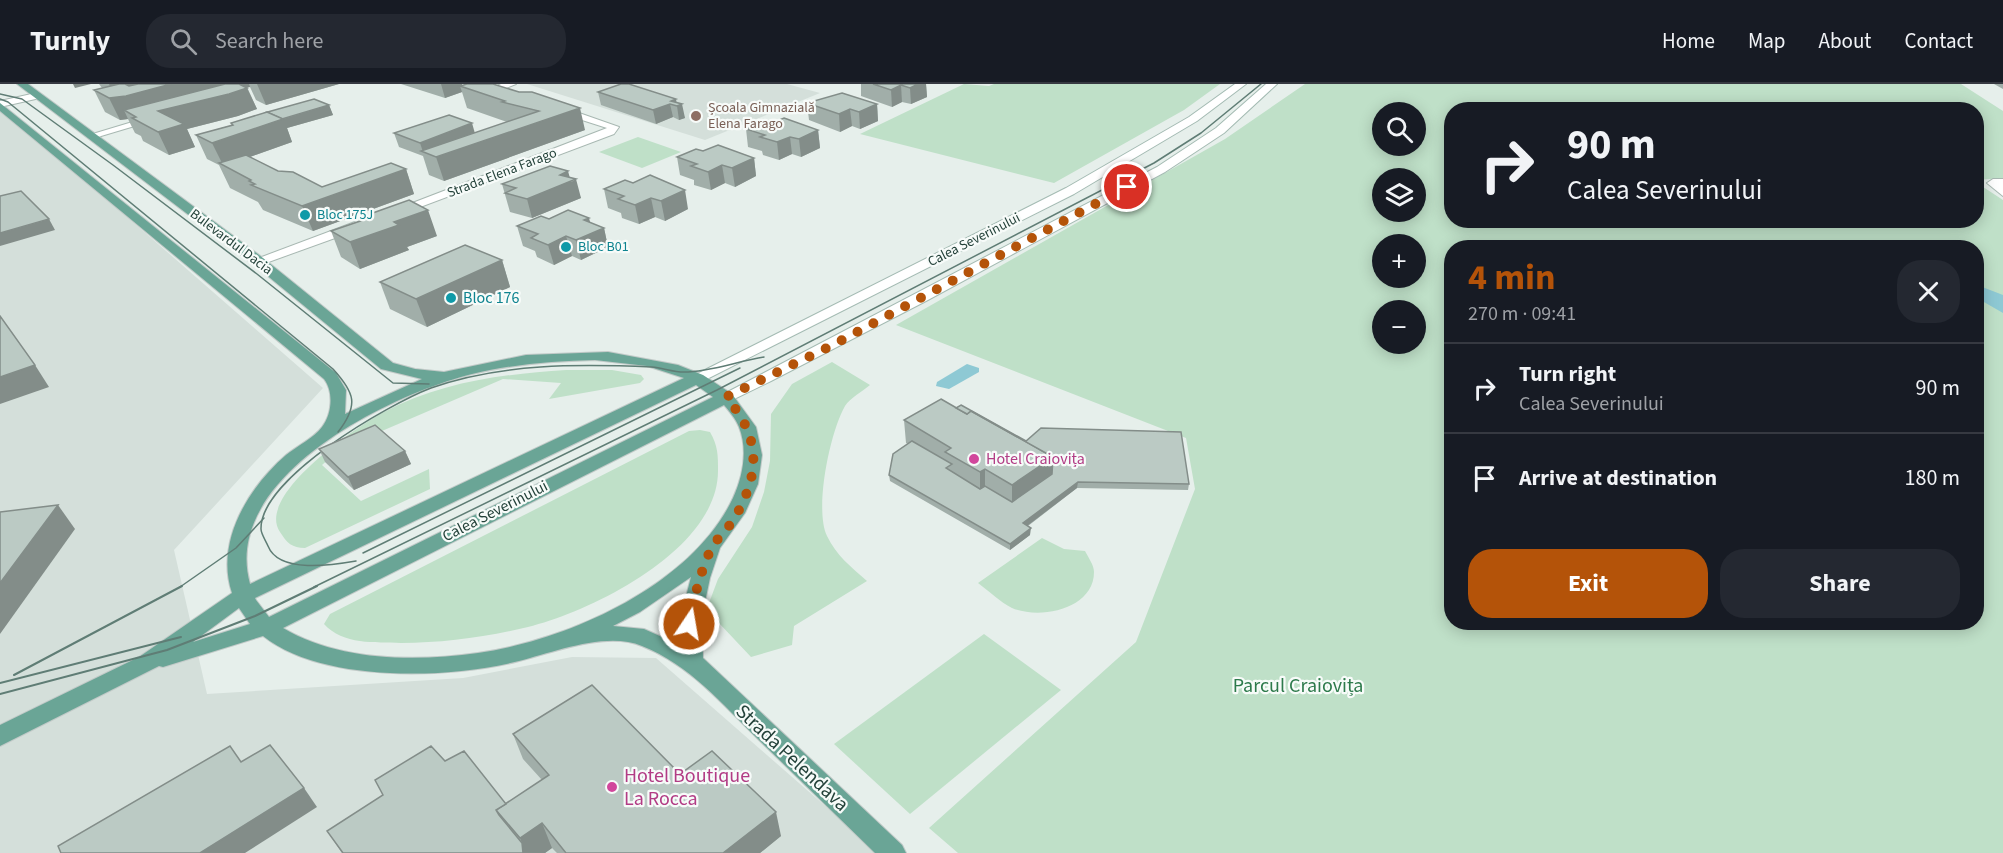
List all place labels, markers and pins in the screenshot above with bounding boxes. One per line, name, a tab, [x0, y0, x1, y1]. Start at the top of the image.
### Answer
place label: Școala Gimnazială Elena Farago	[708, 98, 815, 134]
marker: Școala Gimnazială Elena Farago	[689, 109, 703, 123]
pin	[1101, 161, 1152, 212]
place label: Bloc 175J	[317, 205, 373, 225]
marker: Bloc 175J	[298, 208, 312, 222]
place label: Bloc B01	[578, 237, 629, 257]
marker: Bloc B01	[559, 240, 573, 254]
place label: Bloc 176	[463, 287, 520, 309]
marker: Bloc 176	[444, 291, 458, 305]
place label: Hotel Craiovița	[986, 448, 1085, 470]
marker: Hotel Craiovița	[967, 452, 981, 466]
place label: Hotel Boutique La Rocca	[624, 762, 750, 813]
marker: Hotel Boutique La Rocca	[605, 780, 619, 794]

